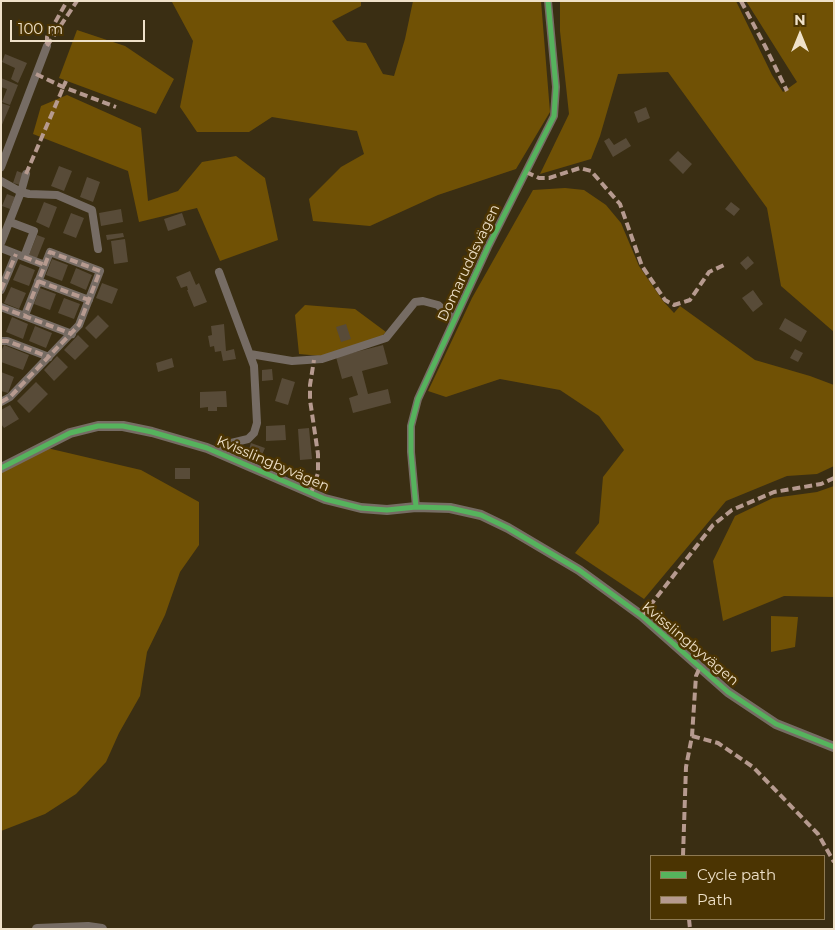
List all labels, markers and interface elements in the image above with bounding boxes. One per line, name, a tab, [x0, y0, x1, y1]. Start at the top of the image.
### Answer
scale bar	[12, 10, 148, 42]
north arrow	[775, 10, 825, 60]
text: N	[794, 11, 806, 29]
text: 100 m	[18, 19, 63, 38]
street label: Domaruddsvägen	[435, 202, 503, 324]
street label: Kvisslingbyvägen	[214, 433, 332, 495]
street label: Kvisslingbyvägen	[638, 599, 742, 689]
legend	[650, 855, 825, 920]
text: Cycle path	[697, 865, 776, 884]
text: Path	[697, 890, 733, 909]

